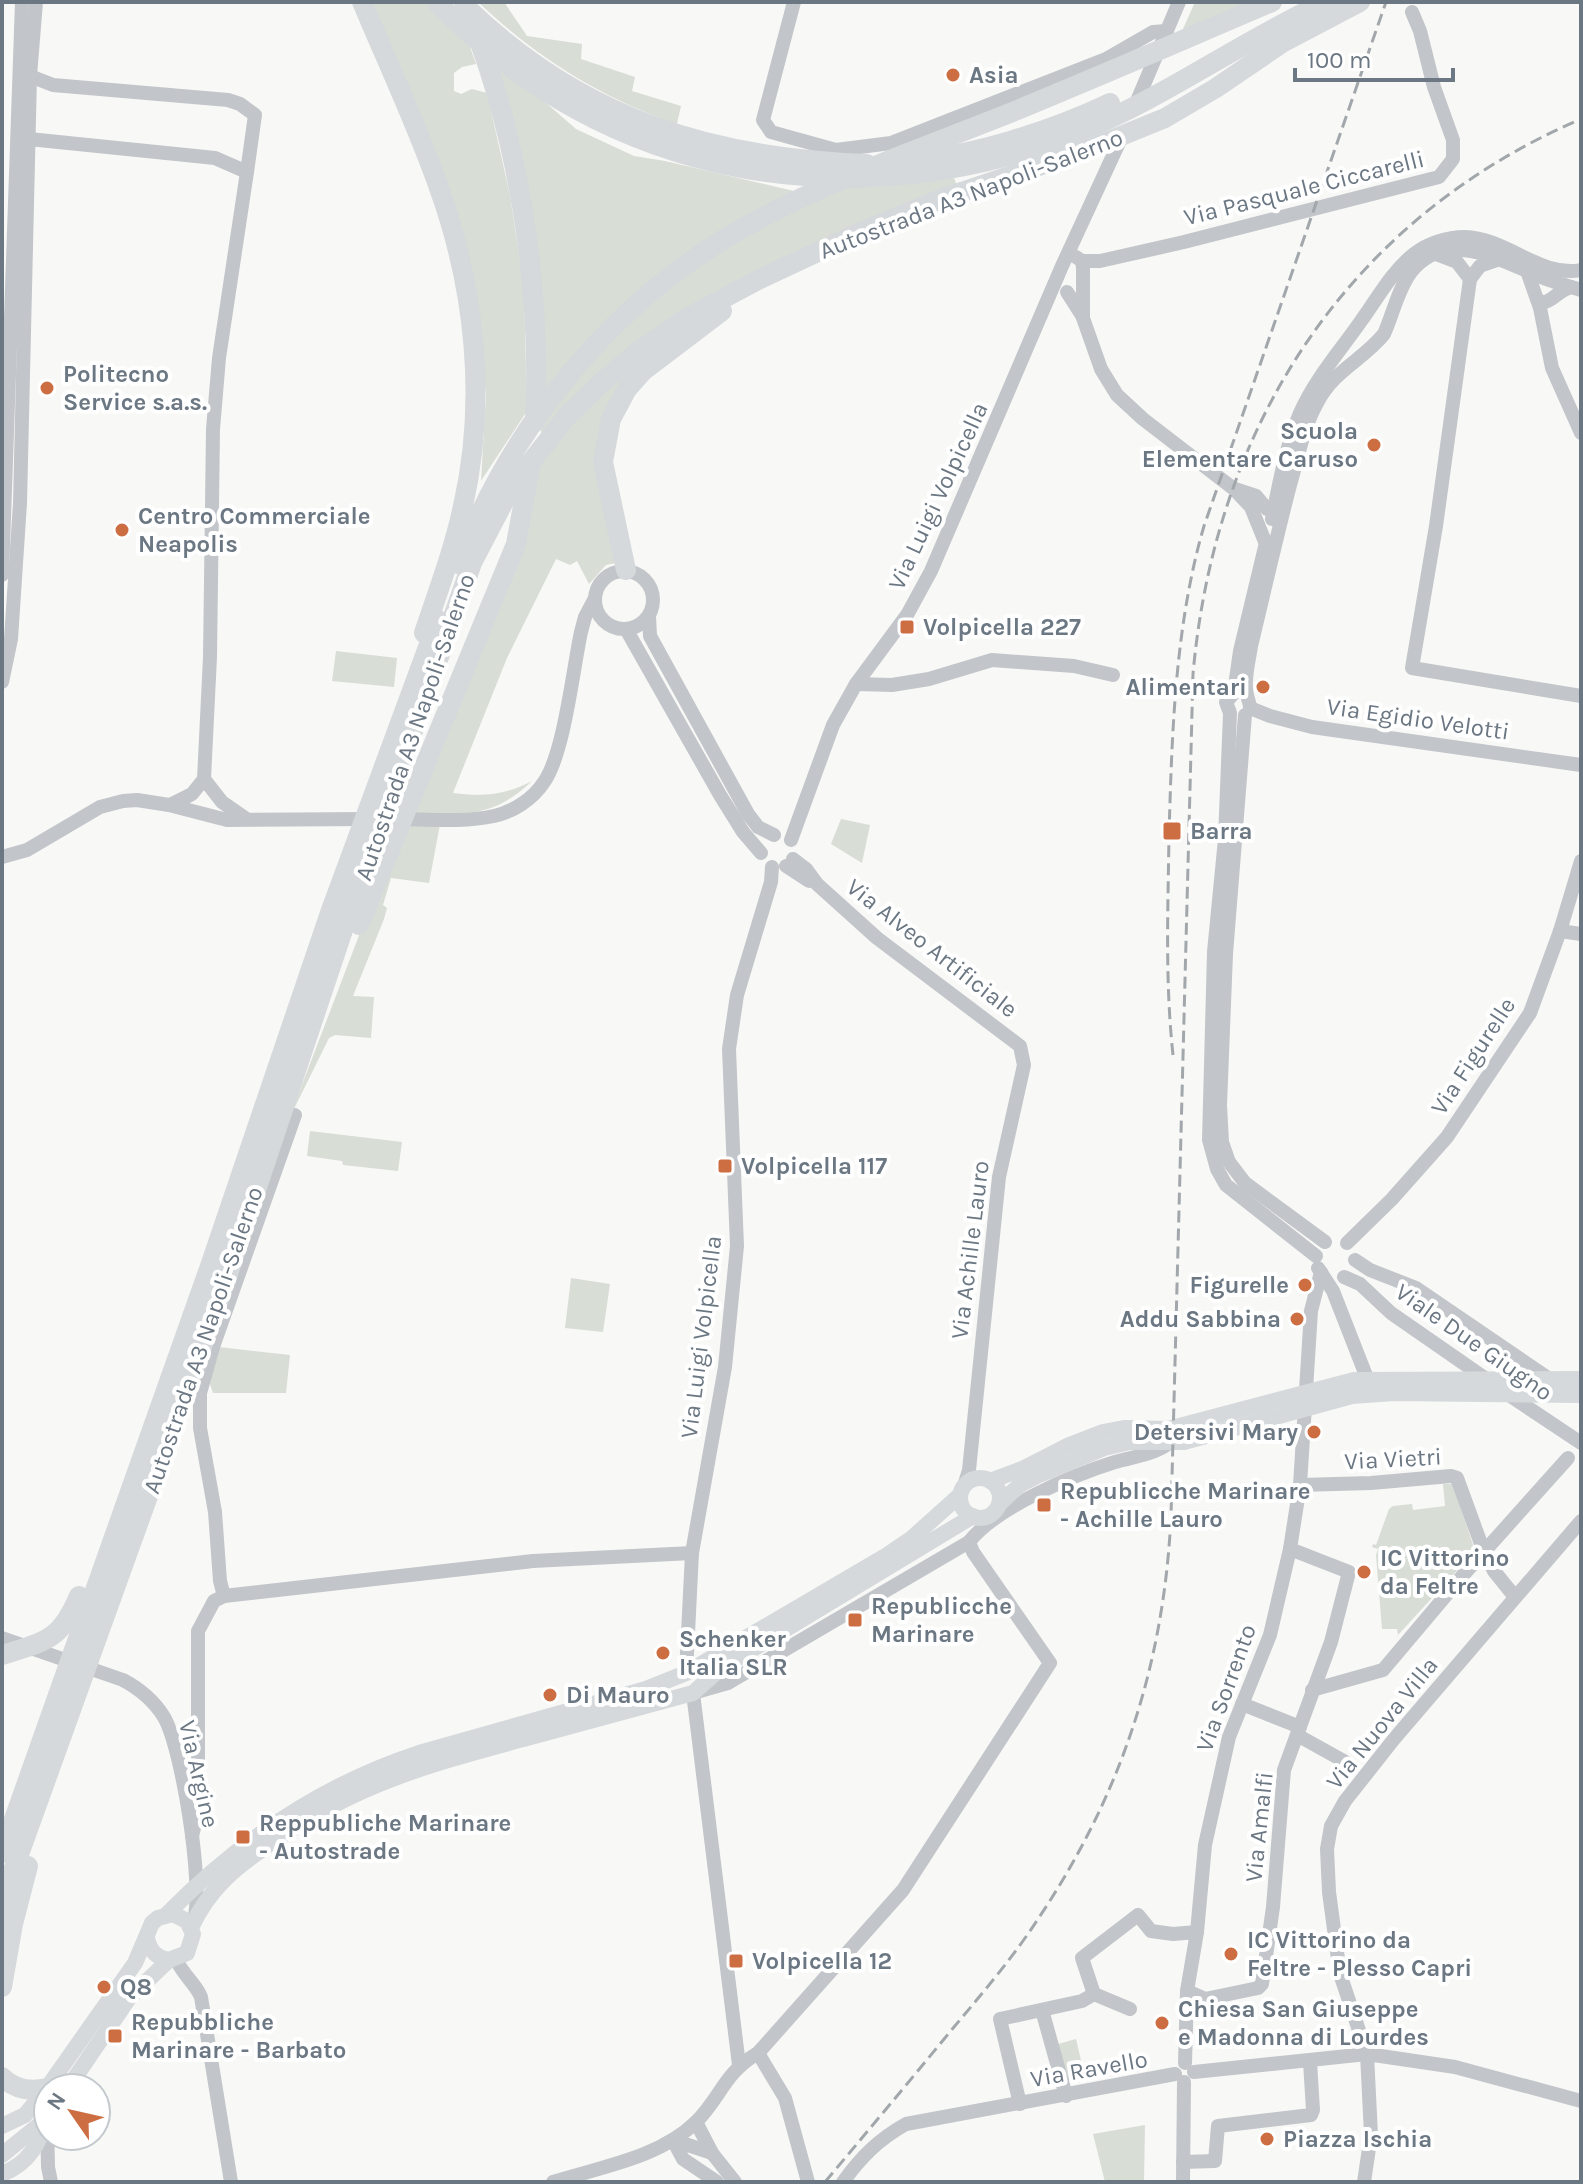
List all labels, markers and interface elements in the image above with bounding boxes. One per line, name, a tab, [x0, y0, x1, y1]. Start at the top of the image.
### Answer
scale bar	[1295, 32, 1453, 82]
text: 100 m	[1307, 46, 1372, 74]
place label: Asia	[969, 61, 1019, 89]
marker: Asia	[944, 66, 962, 84]
street label: Autostrada A3 Napoli-Salerno	[815, 123, 1127, 265]
street label: Via Pasquale Ciccarelli	[1181, 145, 1427, 231]
place label: Politecno Service s.a.s.	[63, 360, 207, 416]
marker: Politecno Service s.a.s.	[38, 379, 56, 397]
street label: Via Luigi Volpicella	[882, 398, 994, 594]
place label: Scuola Elementare Caruso	[1142, 417, 1358, 473]
marker: Scuola Elementare Caruso	[1365, 436, 1383, 454]
place label: Centro Commerciale Neapolis	[138, 502, 371, 558]
marker: Centro Commerciale Neapolis	[113, 521, 131, 539]
street label: Autostrada A3 Napoli-Salerno	[349, 570, 481, 884]
place label: Volpicella 227	[923, 613, 1081, 641]
marker: Volpicella 227	[898, 618, 916, 636]
place label: Alimentari	[1126, 673, 1247, 701]
marker: Alimentari	[1254, 678, 1272, 696]
street label: Via Egidio Velotti	[1325, 692, 1511, 746]
place label: Barra	[1190, 817, 1252, 845]
marker: Barra	[1161, 820, 1183, 842]
street label: Via Alveo Artificiale	[841, 873, 1023, 1023]
street label: Via Figurelle	[1425, 992, 1521, 1120]
place label: Volpicella 117	[741, 1152, 887, 1180]
marker: Volpicella 117	[716, 1157, 734, 1175]
street label: Via Achille Lauro	[945, 1159, 995, 1341]
street label: Autostrada A3 Napoli-Salerno	[137, 1183, 269, 1497]
street label: Via Luigi Volpicella	[675, 1234, 727, 1440]
place label: Figurelle	[1190, 1271, 1289, 1299]
marker: Figurelle	[1296, 1276, 1314, 1294]
street label: Viale Due Giugno	[1390, 1277, 1558, 1407]
place label: Addu Sabbina	[1120, 1305, 1281, 1333]
marker: Addu Sabbina	[1288, 1310, 1306, 1328]
place label: Detersivi Mary	[1134, 1418, 1298, 1446]
marker: Detersivi Mary	[1305, 1423, 1323, 1441]
street label: Via Vietri	[1344, 1442, 1442, 1476]
place label: Republicche Marinare - Achille Lauro	[1060, 1477, 1310, 1533]
marker: Republicche Marinare - Achille Lauro	[1035, 1496, 1053, 1514]
place label: IC Vittorino da Feltre	[1380, 1544, 1509, 1600]
marker: IC Vittorino da Feltre	[1355, 1563, 1373, 1581]
place label: Republicche Marinare	[871, 1592, 1012, 1648]
marker: Republicche Marinare	[846, 1611, 864, 1629]
street label: Via Sorrento	[1190, 1620, 1262, 1756]
place label: Schenker Italia SLR	[679, 1625, 788, 1681]
marker: Schenker Italia SLR	[654, 1644, 672, 1662]
street label: Via Nuova Villa	[1320, 1651, 1444, 1795]
place label: Di Mauro	[566, 1681, 670, 1709]
marker: Di Mauro	[541, 1686, 559, 1704]
street label: Via Argine	[173, 1718, 225, 1830]
street label: Via Amalfi	[1239, 1770, 1279, 1884]
place label: Reppubliche Marinare - Autostrade	[259, 1809, 511, 1865]
marker: Reppubliche Marinare - Autostrade	[234, 1828, 252, 1846]
place label: IC Vittorino da Feltre - Plesso Capri	[1247, 1926, 1472, 1982]
marker: IC Vittorino da Feltre - Plesso Capri	[1222, 1945, 1240, 1963]
place label: Volpicella 12	[752, 1947, 892, 1975]
marker: Volpicella 12	[727, 1952, 745, 1970]
place label: Q8	[120, 1973, 152, 2001]
marker: Q8	[95, 1978, 113, 1996]
place label: Chiesa San Giuseppe e Madonna di Lourdes	[1178, 1995, 1429, 2051]
place label: Repubbliche Marinare - Barbato	[131, 2008, 346, 2064]
marker: Chiesa San Giuseppe e Madonna di Lourdes	[1153, 2014, 1171, 2032]
marker: Repubbliche Marinare - Barbato	[106, 2027, 124, 2045]
street label: Via Ravello	[1028, 2045, 1150, 2093]
north arrow	[32, 2072, 112, 2152]
text: N	[41, 2088, 71, 2115]
place label: Piazza Ischia	[1283, 2125, 1432, 2153]
marker: Piazza Ischia	[1258, 2130, 1276, 2148]

